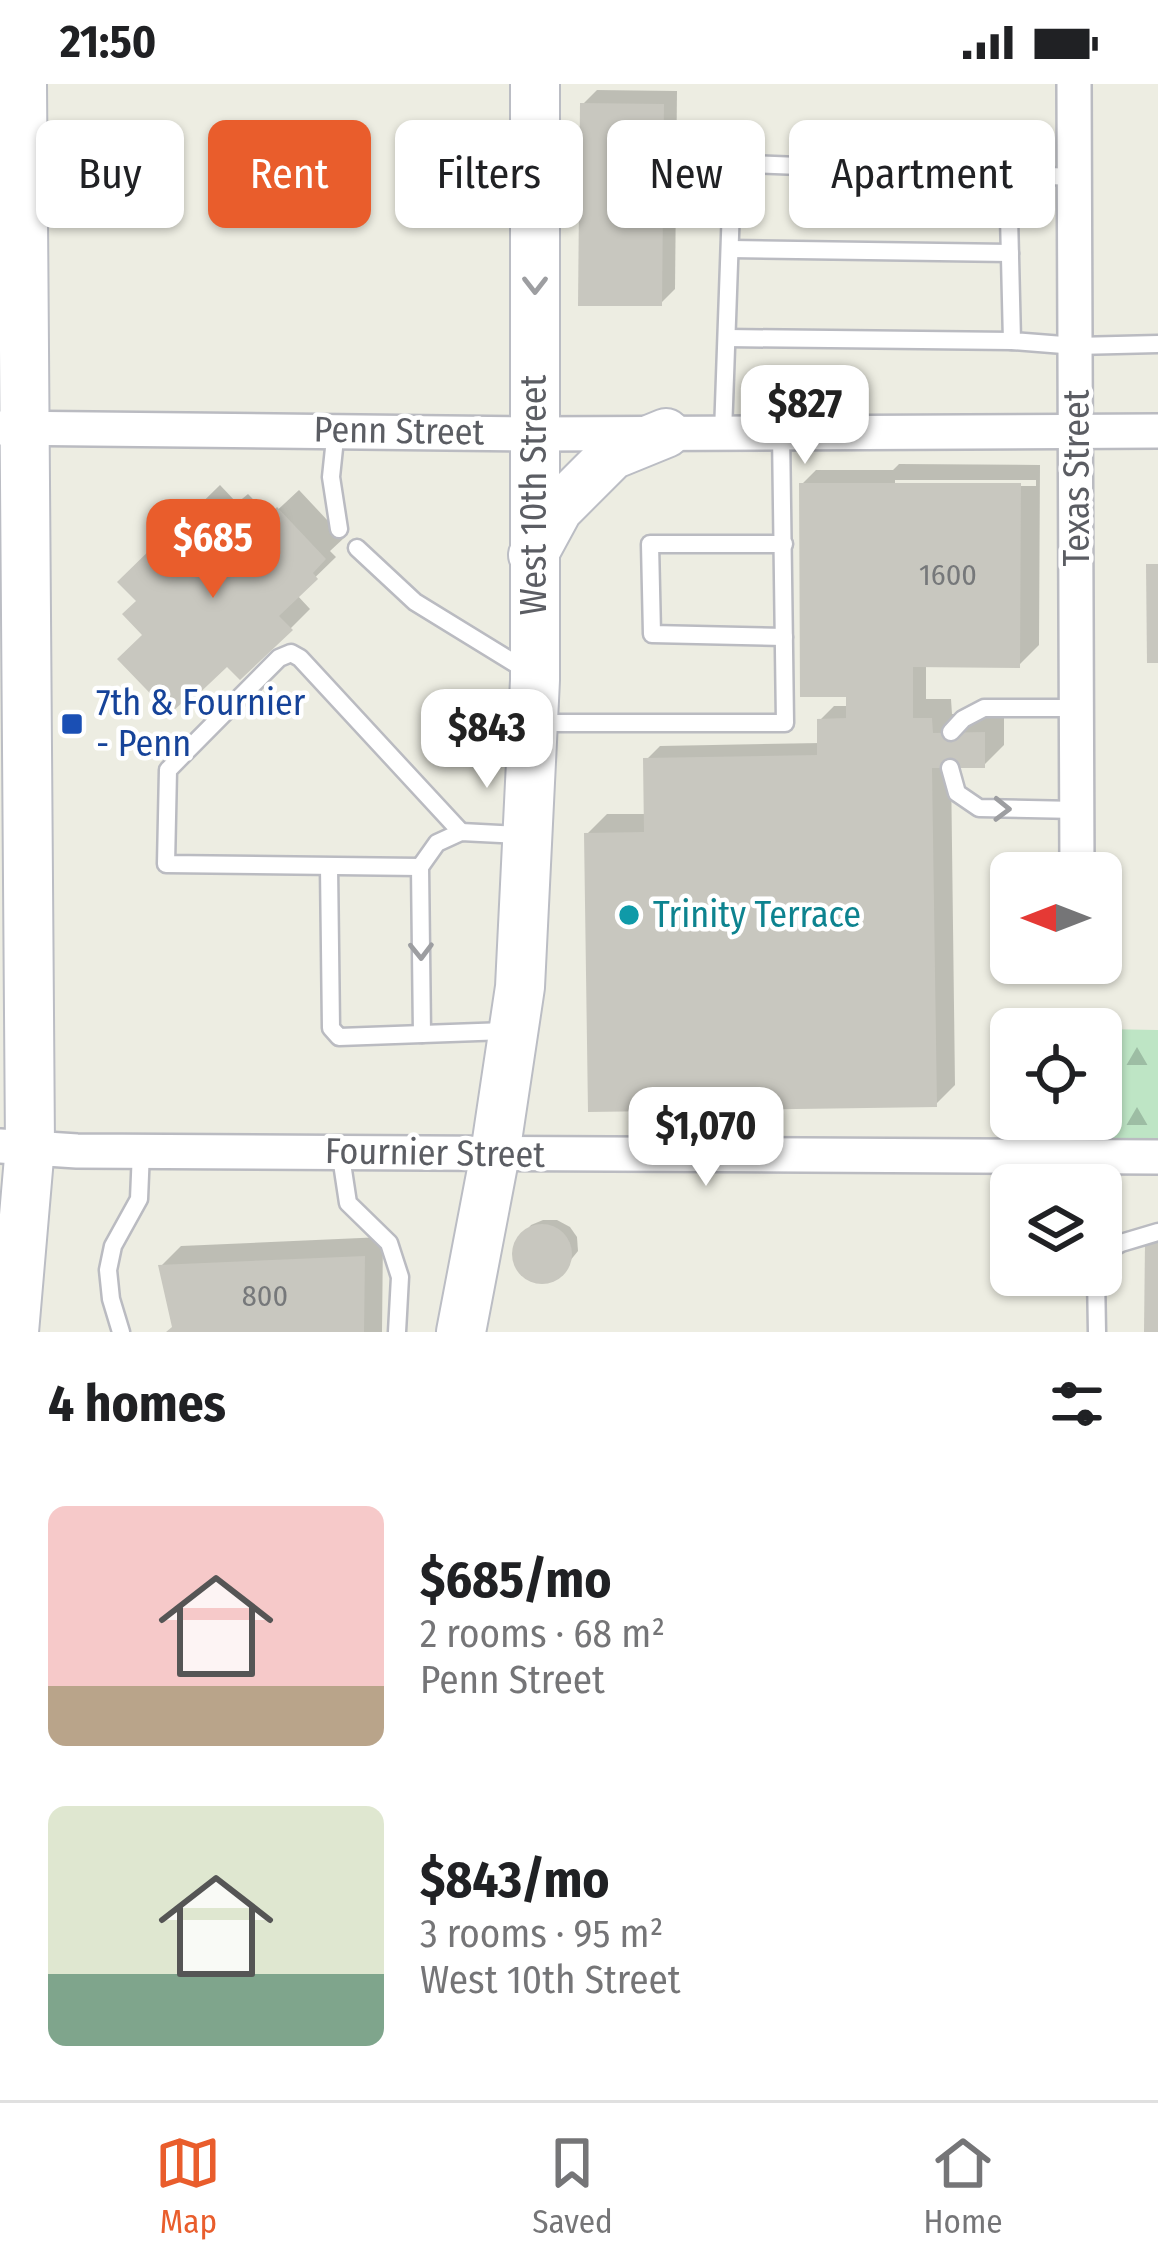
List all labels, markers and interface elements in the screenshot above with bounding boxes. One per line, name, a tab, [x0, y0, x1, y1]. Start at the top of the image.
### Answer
text: 21:50	[60, 15, 156, 69]
chip: Buy	[36, 120, 184, 228]
chip: Rent	[208, 120, 371, 228]
chip: Filters	[395, 120, 583, 228]
chip: New	[607, 120, 765, 228]
chip: Apartment	[789, 120, 1055, 228]
one-way arrow	[522, 277, 548, 295]
pin: $827	[734, 365, 876, 467]
street label: West 10th Street	[512, 375, 556, 615]
text: $827	[768, 381, 842, 427]
street label: Texas Street	[1055, 389, 1099, 567]
street label: Penn Street	[313, 408, 485, 454]
pin: $685	[142, 499, 284, 601]
text: $685	[173, 515, 253, 561]
house number: 1600	[919, 557, 977, 593]
place label: 7th & Fournier - Penn	[96, 681, 306, 766]
pin: $843	[416, 689, 558, 791]
text: $843	[448, 705, 526, 751]
marker: 7th & Fournier - Penn	[59, 711, 85, 737]
one-way arrow	[993, 795, 1012, 821]
north arrow	[990, 852, 1122, 984]
map controls	[990, 852, 1122, 1296]
place label: Trinity Terrace	[653, 893, 861, 937]
marker: Trinity Terrace	[616, 902, 642, 928]
one-way arrow	[408, 943, 434, 961]
button: locate	[990, 1008, 1122, 1140]
pin: $1,070	[608, 1087, 804, 1189]
text: $1,070	[656, 1103, 756, 1149]
street label: Fournier Street	[325, 1129, 546, 1177]
button: layers	[990, 1164, 1122, 1296]
house number: 800	[242, 1278, 288, 1314]
icon: filters	[1044, 1371, 1110, 1437]
text: 4 homes	[48, 1373, 226, 1435]
text: $685/mo	[420, 1549, 612, 1611]
icon: home	[144, 1554, 288, 1698]
text: 2 rooms · 68 m²	[420, 1611, 665, 1657]
text: Penn Street	[420, 1657, 605, 1703]
text: $843/mo	[420, 1849, 610, 1911]
icon: home	[144, 1854, 288, 1998]
text: 3 rooms · 95 m²	[420, 1911, 663, 1957]
text: West 10th Street	[420, 1957, 681, 2003]
tab: Map	[155, 2130, 221, 2242]
tab: Saved	[532, 2130, 613, 2242]
tab: Home	[924, 2130, 1003, 2242]

